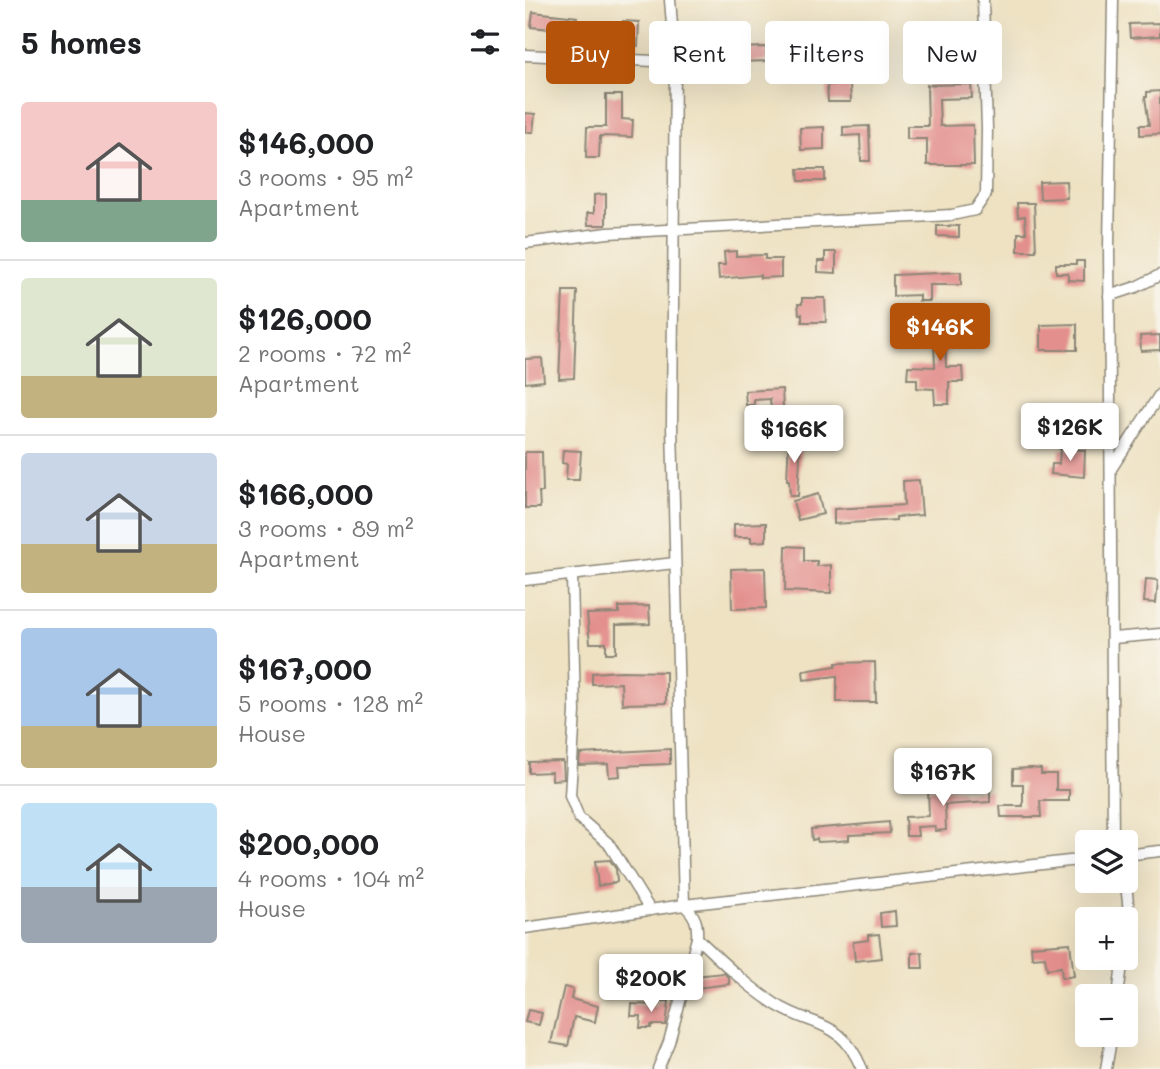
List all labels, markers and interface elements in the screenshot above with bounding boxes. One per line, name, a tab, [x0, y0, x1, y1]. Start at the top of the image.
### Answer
chip: Buy	[546, 21, 635, 84]
chip: Rent	[649, 21, 751, 84]
chip: Filters	[765, 21, 889, 84]
chip: New	[903, 21, 1002, 84]
text: 5 homes	[21, 22, 142, 62]
icon: filters	[466, 23, 504, 61]
text: $146,000	[238, 122, 374, 162]
icon: home	[77, 130, 161, 214]
text: 3 rooms · 95 m²	[238, 162, 413, 192]
text: Apartment	[238, 192, 360, 222]
text: $126,000	[238, 298, 372, 338]
pin: $146K	[891, 304, 989, 363]
icon: home	[77, 306, 161, 390]
text: $146K	[906, 311, 974, 341]
text: 2 rooms · 72 m²	[238, 338, 411, 368]
text: Apartment	[238, 368, 360, 398]
pin: $126K	[1021, 404, 1119, 463]
pin: $166K	[745, 406, 843, 465]
text: $126K	[1037, 411, 1103, 441]
text: $166K	[760, 413, 828, 443]
text: $166,000	[238, 473, 373, 513]
icon: home	[77, 481, 161, 565]
text: 3 rooms · 89 m²	[238, 513, 414, 543]
text: Apartment	[238, 543, 360, 573]
text: $167,000	[238, 648, 372, 688]
icon: home	[77, 656, 161, 740]
text: 5 rooms · 128 m²	[238, 688, 423, 718]
text: House	[238, 718, 306, 748]
pin: $167K	[894, 748, 992, 808]
text: $167K	[910, 756, 976, 786]
text: $200,000	[238, 823, 379, 863]
map controls	[1075, 830, 1138, 1047]
button: layers	[1075, 830, 1138, 893]
icon: home	[77, 831, 161, 915]
text: 4 rooms · 104 m²	[238, 863, 424, 893]
text: House	[238, 893, 306, 923]
button: +	[1075, 907, 1138, 970]
pin: $200K	[602, 954, 700, 1014]
text: $200K	[615, 962, 687, 992]
button: −	[1075, 984, 1138, 1047]

